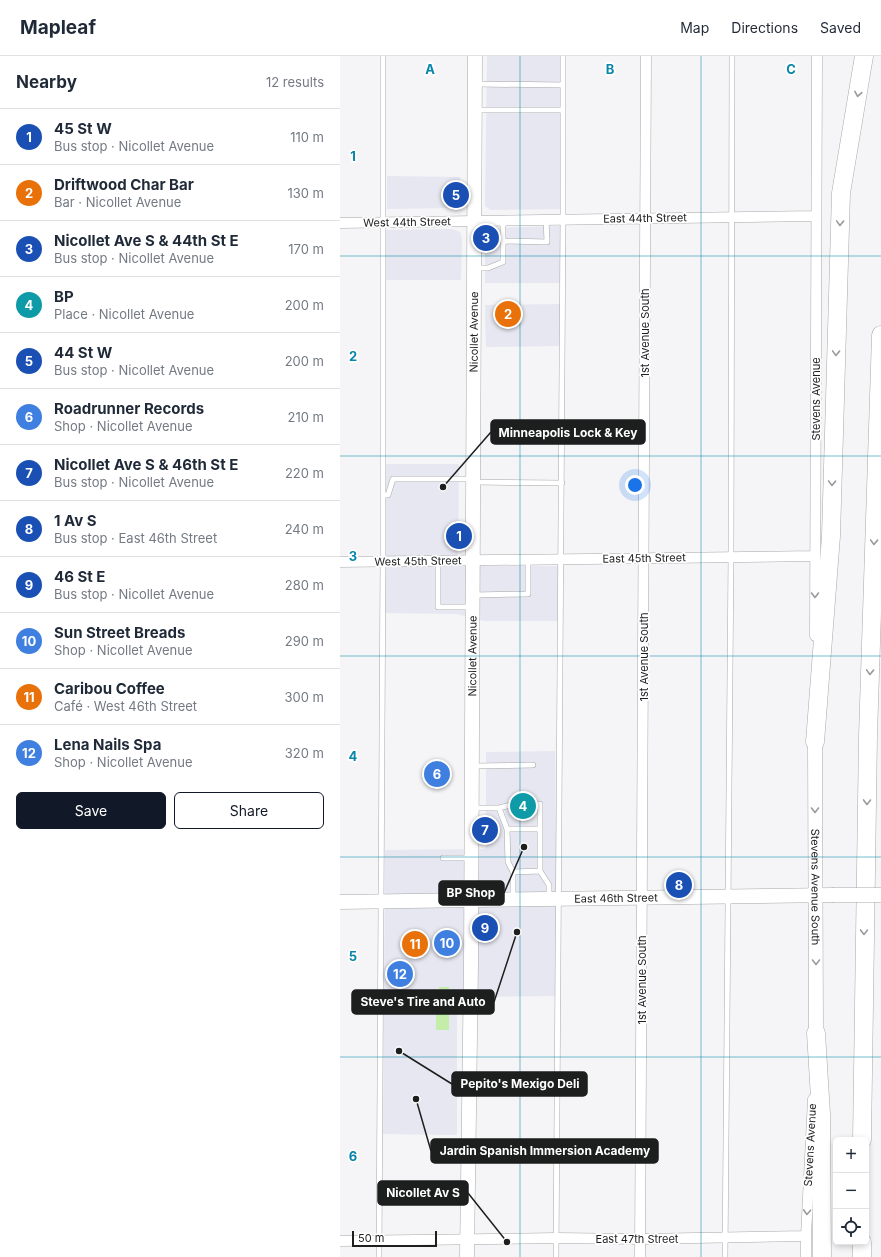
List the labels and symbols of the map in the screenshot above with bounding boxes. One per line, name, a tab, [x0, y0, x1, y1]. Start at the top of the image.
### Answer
text: A	[425, 61, 435, 77]
text: B	[606, 61, 615, 77]
text: C	[786, 61, 796, 77]
one-way arrow	[854, 91, 863, 98]
text: 1	[350, 148, 356, 164]
pin: 5	[443, 180, 469, 210]
street label: East 44th Street	[603, 210, 687, 226]
street label: West 44th Street	[363, 214, 451, 230]
one-way arrow	[836, 220, 845, 226]
pin: 3	[473, 223, 499, 253]
street label: 1st Avenue South	[638, 289, 652, 377]
street label: Nicollet Avenue	[467, 291, 481, 373]
pin: 2	[495, 299, 521, 329]
text: 2	[349, 348, 357, 364]
one-way arrow	[832, 350, 840, 356]
street label: Stevens Avenue	[809, 357, 823, 441]
callout: Minneapolis Lock & Key	[491, 420, 645, 444]
text: Minneapolis Lock & Key	[499, 425, 638, 440]
your location	[625, 475, 645, 495]
one-way arrow	[828, 480, 837, 486]
pin: 1	[446, 521, 472, 551]
one-way arrow	[869, 539, 878, 545]
text: 3	[349, 548, 357, 564]
street label: East 45th Street	[602, 550, 686, 566]
street label: West 45th Street	[374, 553, 462, 569]
one-way arrow	[811, 592, 819, 598]
street label: 1st Avenue South	[637, 613, 651, 701]
street label: Nicollet Avenue	[465, 615, 480, 697]
one-way arrow	[865, 669, 874, 675]
text: 4	[349, 748, 358, 764]
pin: 6	[424, 759, 450, 789]
pin: 4	[510, 791, 536, 821]
one-way arrow	[862, 799, 871, 805]
one-way arrow	[811, 807, 819, 813]
pin: 7	[472, 815, 498, 845]
street label: Stevens Avenue South	[808, 829, 823, 945]
pin: 8	[666, 870, 692, 900]
callout: BP Shop	[439, 881, 504, 905]
text: BP Shop	[447, 885, 496, 900]
street label: East 46th Street	[574, 890, 658, 906]
pin: 9	[472, 913, 498, 943]
pin: 10	[434, 928, 460, 958]
pin: 11	[402, 929, 428, 959]
one-way arrow	[860, 929, 869, 935]
street label: 1st Avenue South	[635, 936, 649, 1024]
text: 5	[349, 948, 357, 964]
pin: 12	[387, 959, 413, 989]
one-way arrow	[812, 959, 820, 965]
callout: Steve's Tire and Auto	[352, 990, 494, 1014]
text: Steve's Tire and Auto	[360, 994, 486, 1009]
callout: Pepito's Mexigo Deli	[452, 1072, 587, 1096]
text: Pepito's Mexigo Deli	[461, 1076, 579, 1091]
street label: Stevens Avenue	[801, 1103, 819, 1187]
callout: Jardin Spanish Immersion Academy	[431, 1139, 658, 1163]
text: Jardin Spanish Immersion Academy	[440, 1143, 651, 1158]
text: 6	[349, 1148, 357, 1164]
callout: Nicollet Av S	[378, 1181, 468, 1205]
text: Nicollet Av S	[386, 1185, 460, 1200]
one-way arrow	[803, 1209, 811, 1215]
scale bar	[352, 1229, 437, 1248]
street label: East 47th Street	[596, 1232, 679, 1246]

